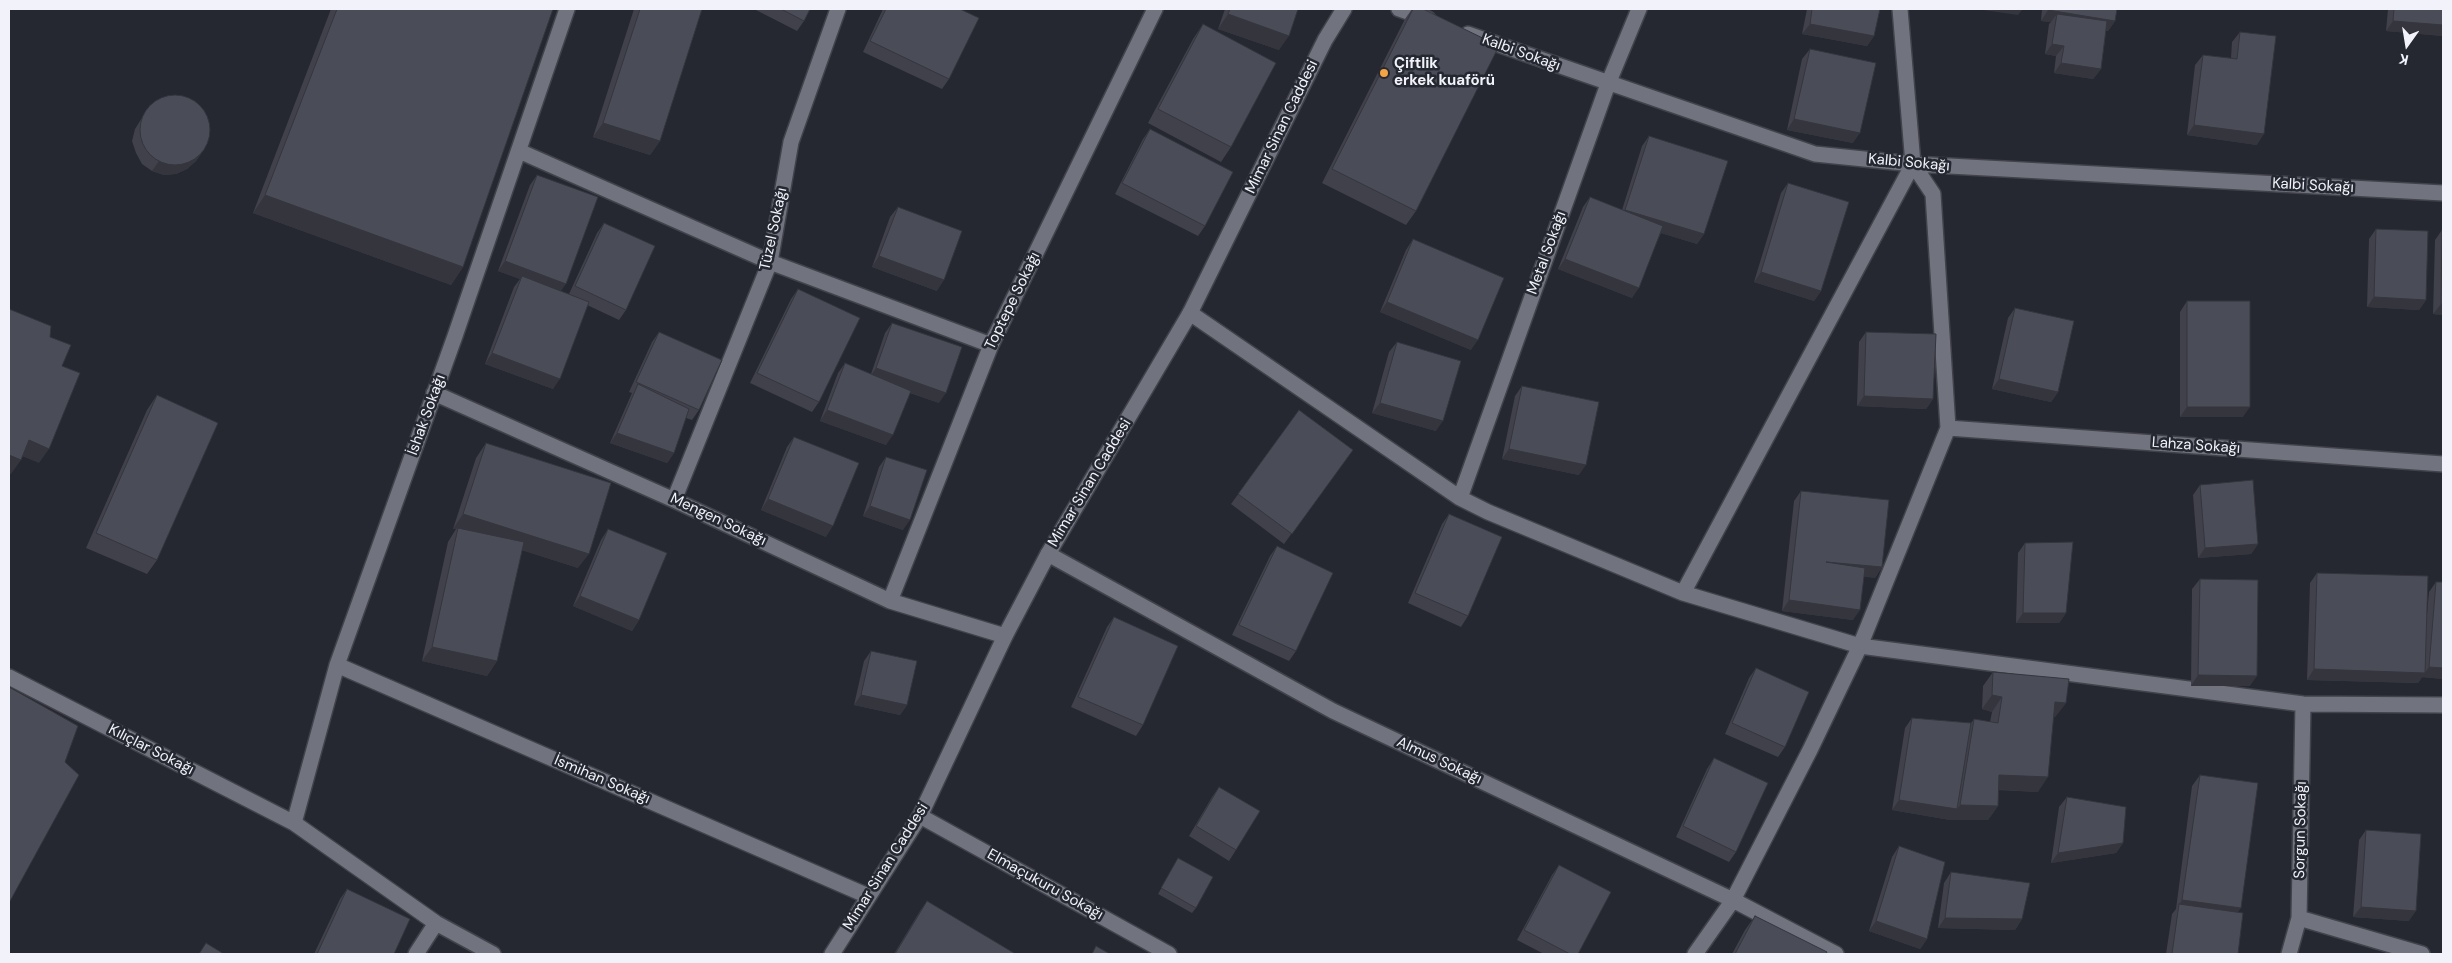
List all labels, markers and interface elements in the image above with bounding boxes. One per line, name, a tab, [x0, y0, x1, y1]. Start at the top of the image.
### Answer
north arrow	[2382, 20, 2432, 70]
street label: Kalbi Sokağı	[1479, 31, 1563, 75]
text: K	[2397, 50, 2410, 69]
place label: Çiftlik erkek kuaförü	[1394, 55, 1495, 90]
street label: Mimar Sinan Caddesi	[1242, 57, 1322, 197]
marker: Çiftlik erkek kuaförü	[1378, 67, 1390, 79]
street label: Kalbi Sokağı	[1867, 150, 1951, 176]
street label: Kalbi Sokağı	[2272, 175, 2354, 197]
street label: Tüzel Sokağı	[756, 186, 792, 272]
street label: Metal Sokağı	[1524, 209, 1570, 297]
street label: Toptepe Sokağı	[982, 249, 1044, 353]
street label: İshak Sokağı	[404, 372, 450, 458]
street label: Mimar Sinan Caddesi	[1045, 416, 1135, 550]
street label: Lahza Sokağı	[2151, 434, 2241, 458]
street label: Mengen Sokağı	[667, 490, 769, 550]
street label: Kılıçlar Sokağı	[105, 721, 197, 779]
street label: Almus Sokağı	[1394, 733, 1484, 789]
street label: İsmihan Sokağı	[551, 752, 653, 808]
street label: Sorgun Sokağı	[2291, 781, 2311, 879]
street label: Mimar Sinan Caddesi	[840, 800, 932, 934]
street label: Elmaçukuru Sokağı	[984, 846, 1106, 924]

